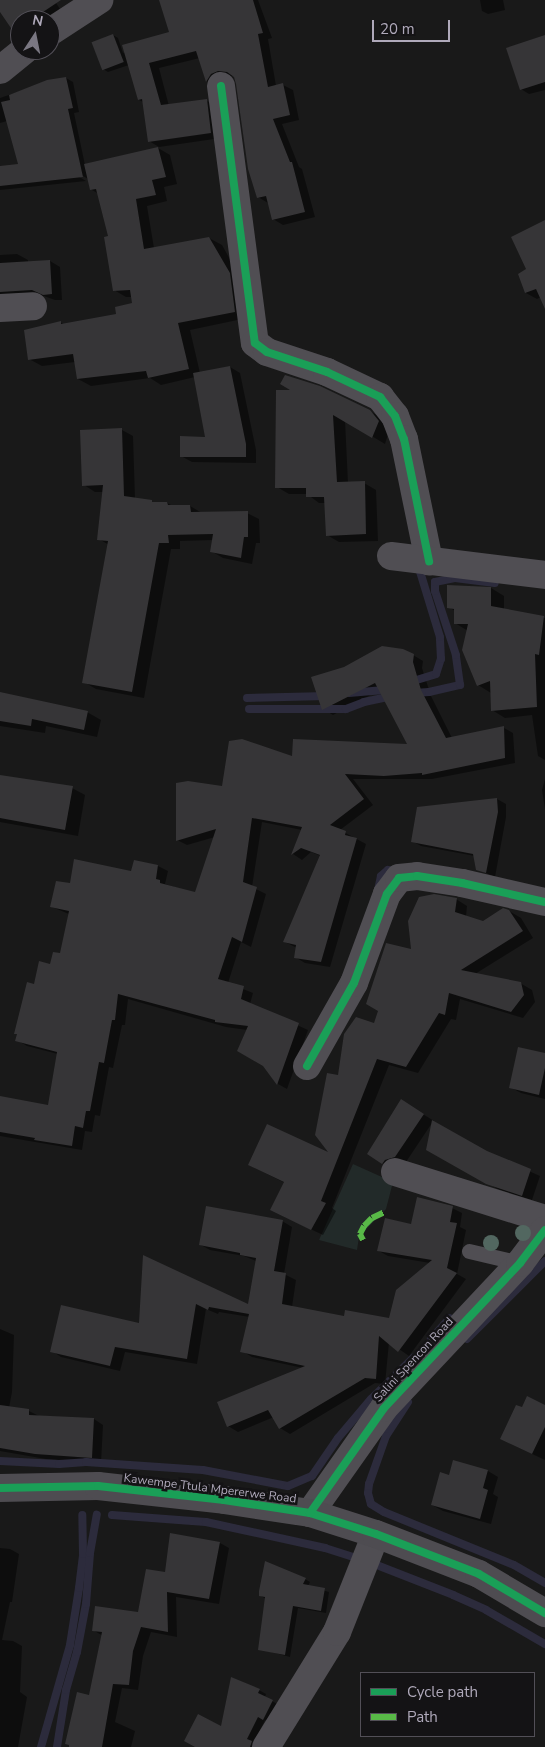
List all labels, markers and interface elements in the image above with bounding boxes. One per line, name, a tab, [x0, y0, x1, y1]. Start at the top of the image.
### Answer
north arrow	[10, 10, 60, 60]
text: N	[31, 10, 45, 31]
scale bar	[375, 10, 452, 42]
text: 20 m	[380, 19, 415, 39]
street label: Salini Spencon Road	[371, 1315, 457, 1405]
street label: Kawempe Ttula Mpererwe Road	[123, 1471, 297, 1507]
legend	[360, 1672, 535, 1737]
text: Cycle path	[407, 1682, 478, 1702]
text: Path	[407, 1707, 438, 1727]

